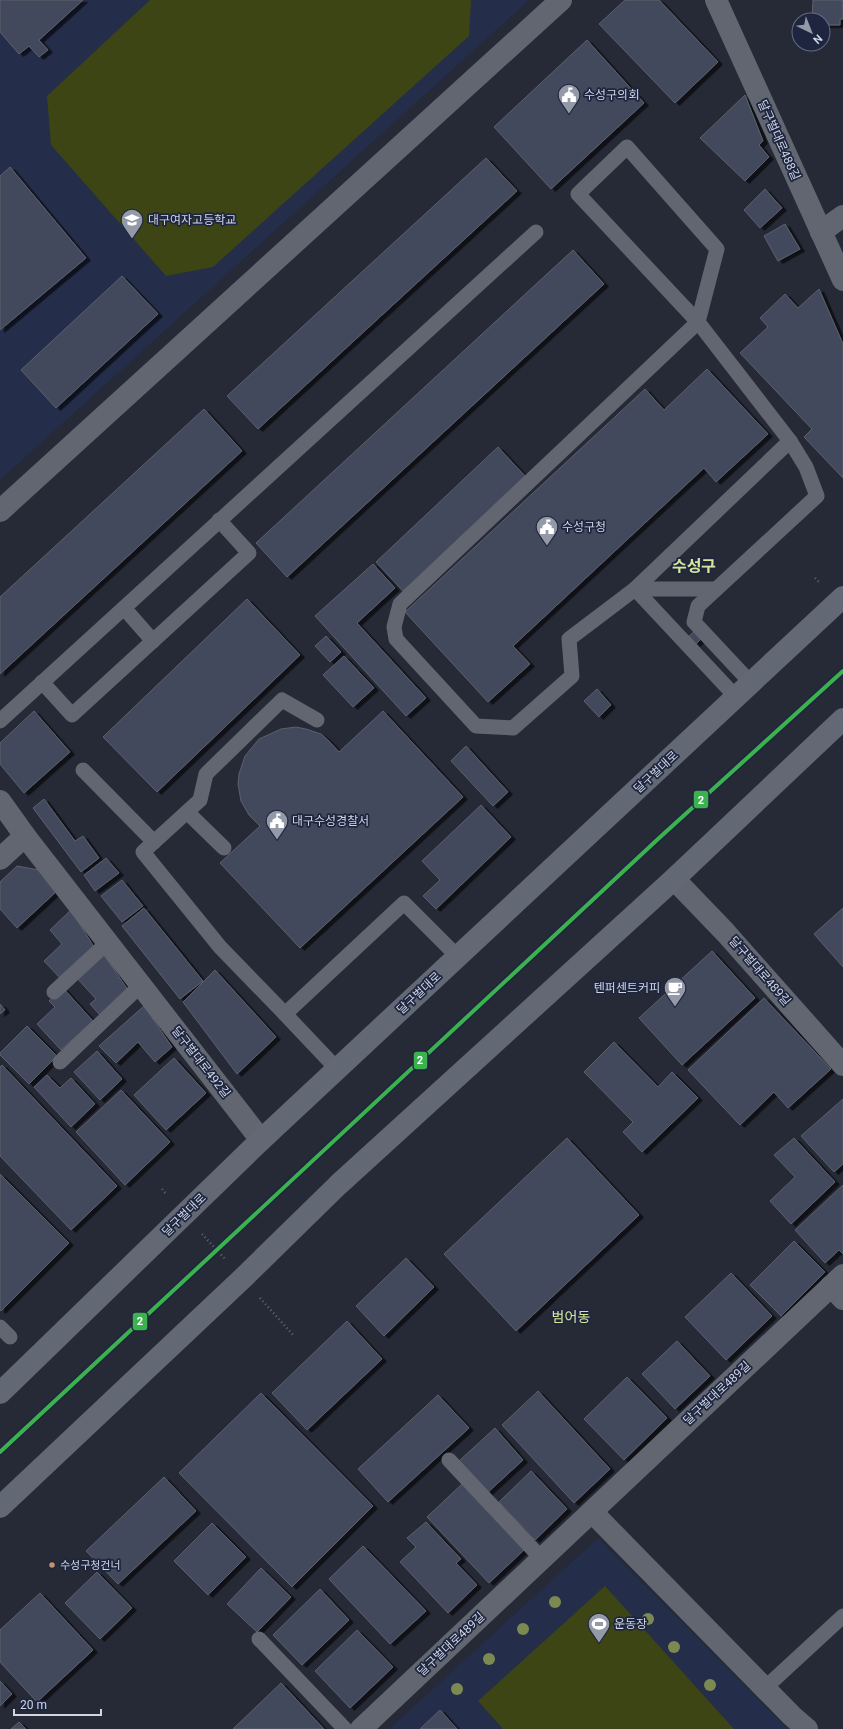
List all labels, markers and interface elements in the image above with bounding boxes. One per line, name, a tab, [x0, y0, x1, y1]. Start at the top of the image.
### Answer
north arrow	[791, 12, 831, 52]
text: N	[810, 32, 825, 47]
public building icon: 수성구의회	[556, 82, 582, 115]
place label: 수성구의회	[584, 88, 639, 102]
street label: 달구벌대로488길	[755, 98, 803, 182]
school or university icon: 대구여자고등학교	[119, 207, 145, 240]
place label: 대구여자고등학교	[148, 213, 236, 227]
public building icon: 수성구청	[534, 514, 560, 547]
place label: 수성구청	[562, 520, 606, 534]
district label: 수성구	[672, 557, 716, 576]
street label: 달구벌대로	[631, 748, 681, 796]
line badge: 2	[693, 790, 709, 809]
text: 2	[698, 794, 704, 807]
public building icon: 대구수성경찰서	[264, 808, 290, 841]
place label: 대구수성경찰서	[292, 814, 369, 828]
street label: 달구벌대로489길	[726, 934, 794, 1008]
street label: 달구벌대로	[394, 969, 444, 1017]
cafe icon: 텐퍼센트커피	[662, 975, 688, 1008]
place label: 텐퍼센트커피	[594, 981, 660, 995]
street label: 달구벌대로492길	[169, 1024, 233, 1100]
line badge: 2	[413, 1051, 428, 1070]
text: 2	[417, 1054, 423, 1067]
street label: 달구벌대로	[159, 1191, 209, 1239]
district label: 범어동	[552, 1309, 590, 1325]
line badge: 2	[132, 1312, 148, 1331]
text: 2	[137, 1315, 143, 1328]
street label: 달구벌대로489길	[681, 1358, 753, 1428]
place label: 수성구청건너	[60, 1559, 121, 1572]
marker: 수성구청건너	[47, 1560, 57, 1570]
street label: 달구벌대로489길	[415, 1609, 487, 1679]
sports icon: 운동장	[586, 1611, 612, 1644]
place label: 운동장	[614, 1617, 647, 1631]
scale bar	[14, 1691, 101, 1717]
text: 20 m	[20, 1698, 47, 1712]

